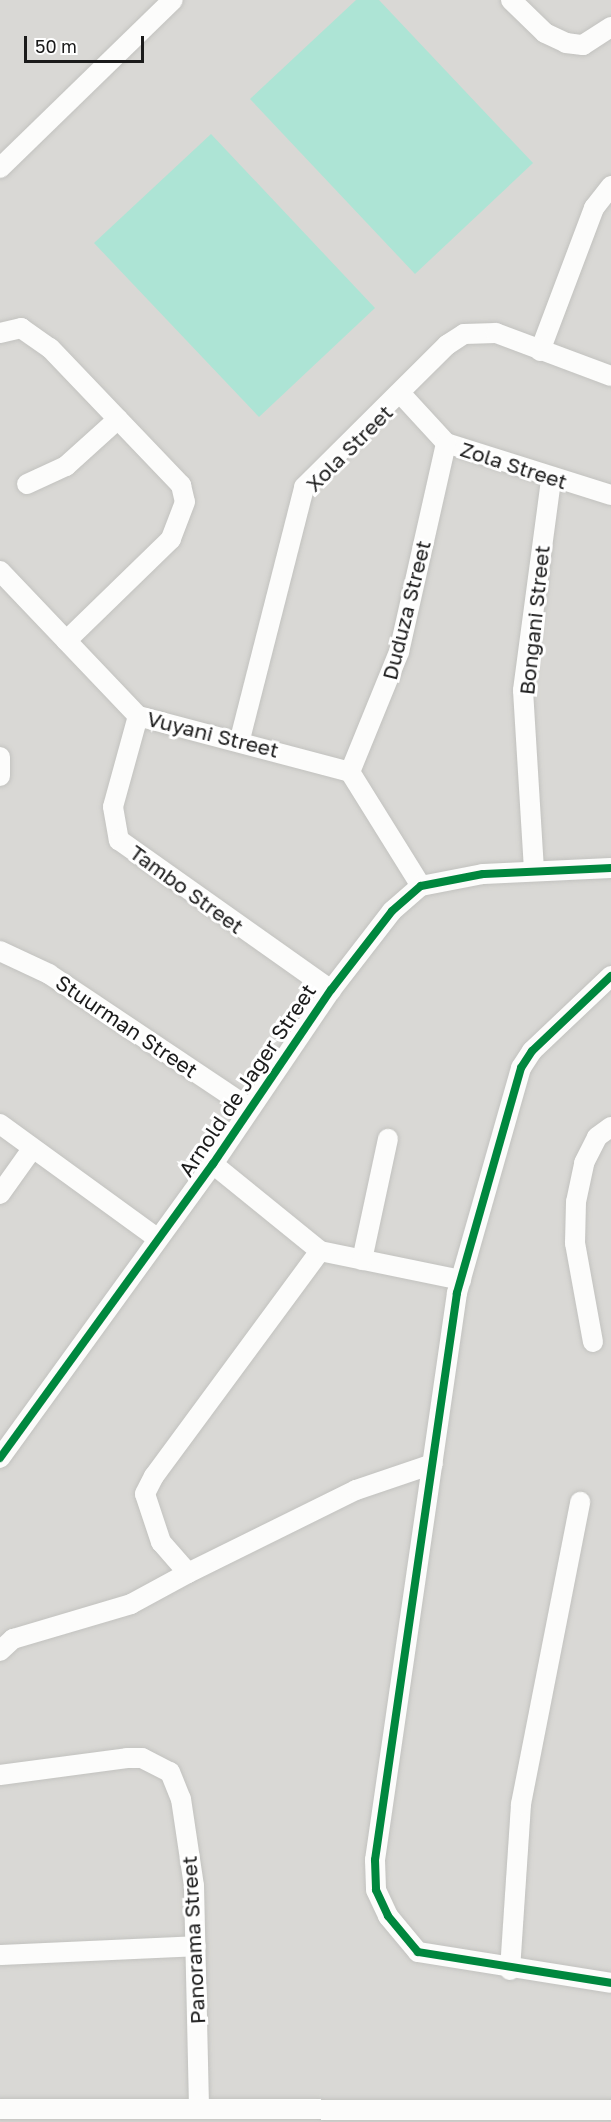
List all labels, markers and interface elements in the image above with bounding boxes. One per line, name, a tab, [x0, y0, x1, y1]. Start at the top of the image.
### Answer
scale bar	[27, 24, 147, 62]
text: 50 m	[35, 35, 77, 57]
street label: Xola Street	[300, 399, 398, 497]
street label: Zola Street	[457, 436, 571, 494]
street label: Duduza Street	[376, 538, 436, 682]
street label: Bongani Street	[514, 544, 554, 696]
street label: Vuyani Street	[145, 705, 281, 763]
street label: Tambo Street	[125, 839, 249, 939]
street label: Stuurman Street	[51, 969, 203, 1083]
street label: Arnold de Jager Street	[173, 979, 321, 1181]
street label: Panorama Street	[176, 1855, 210, 2025]

